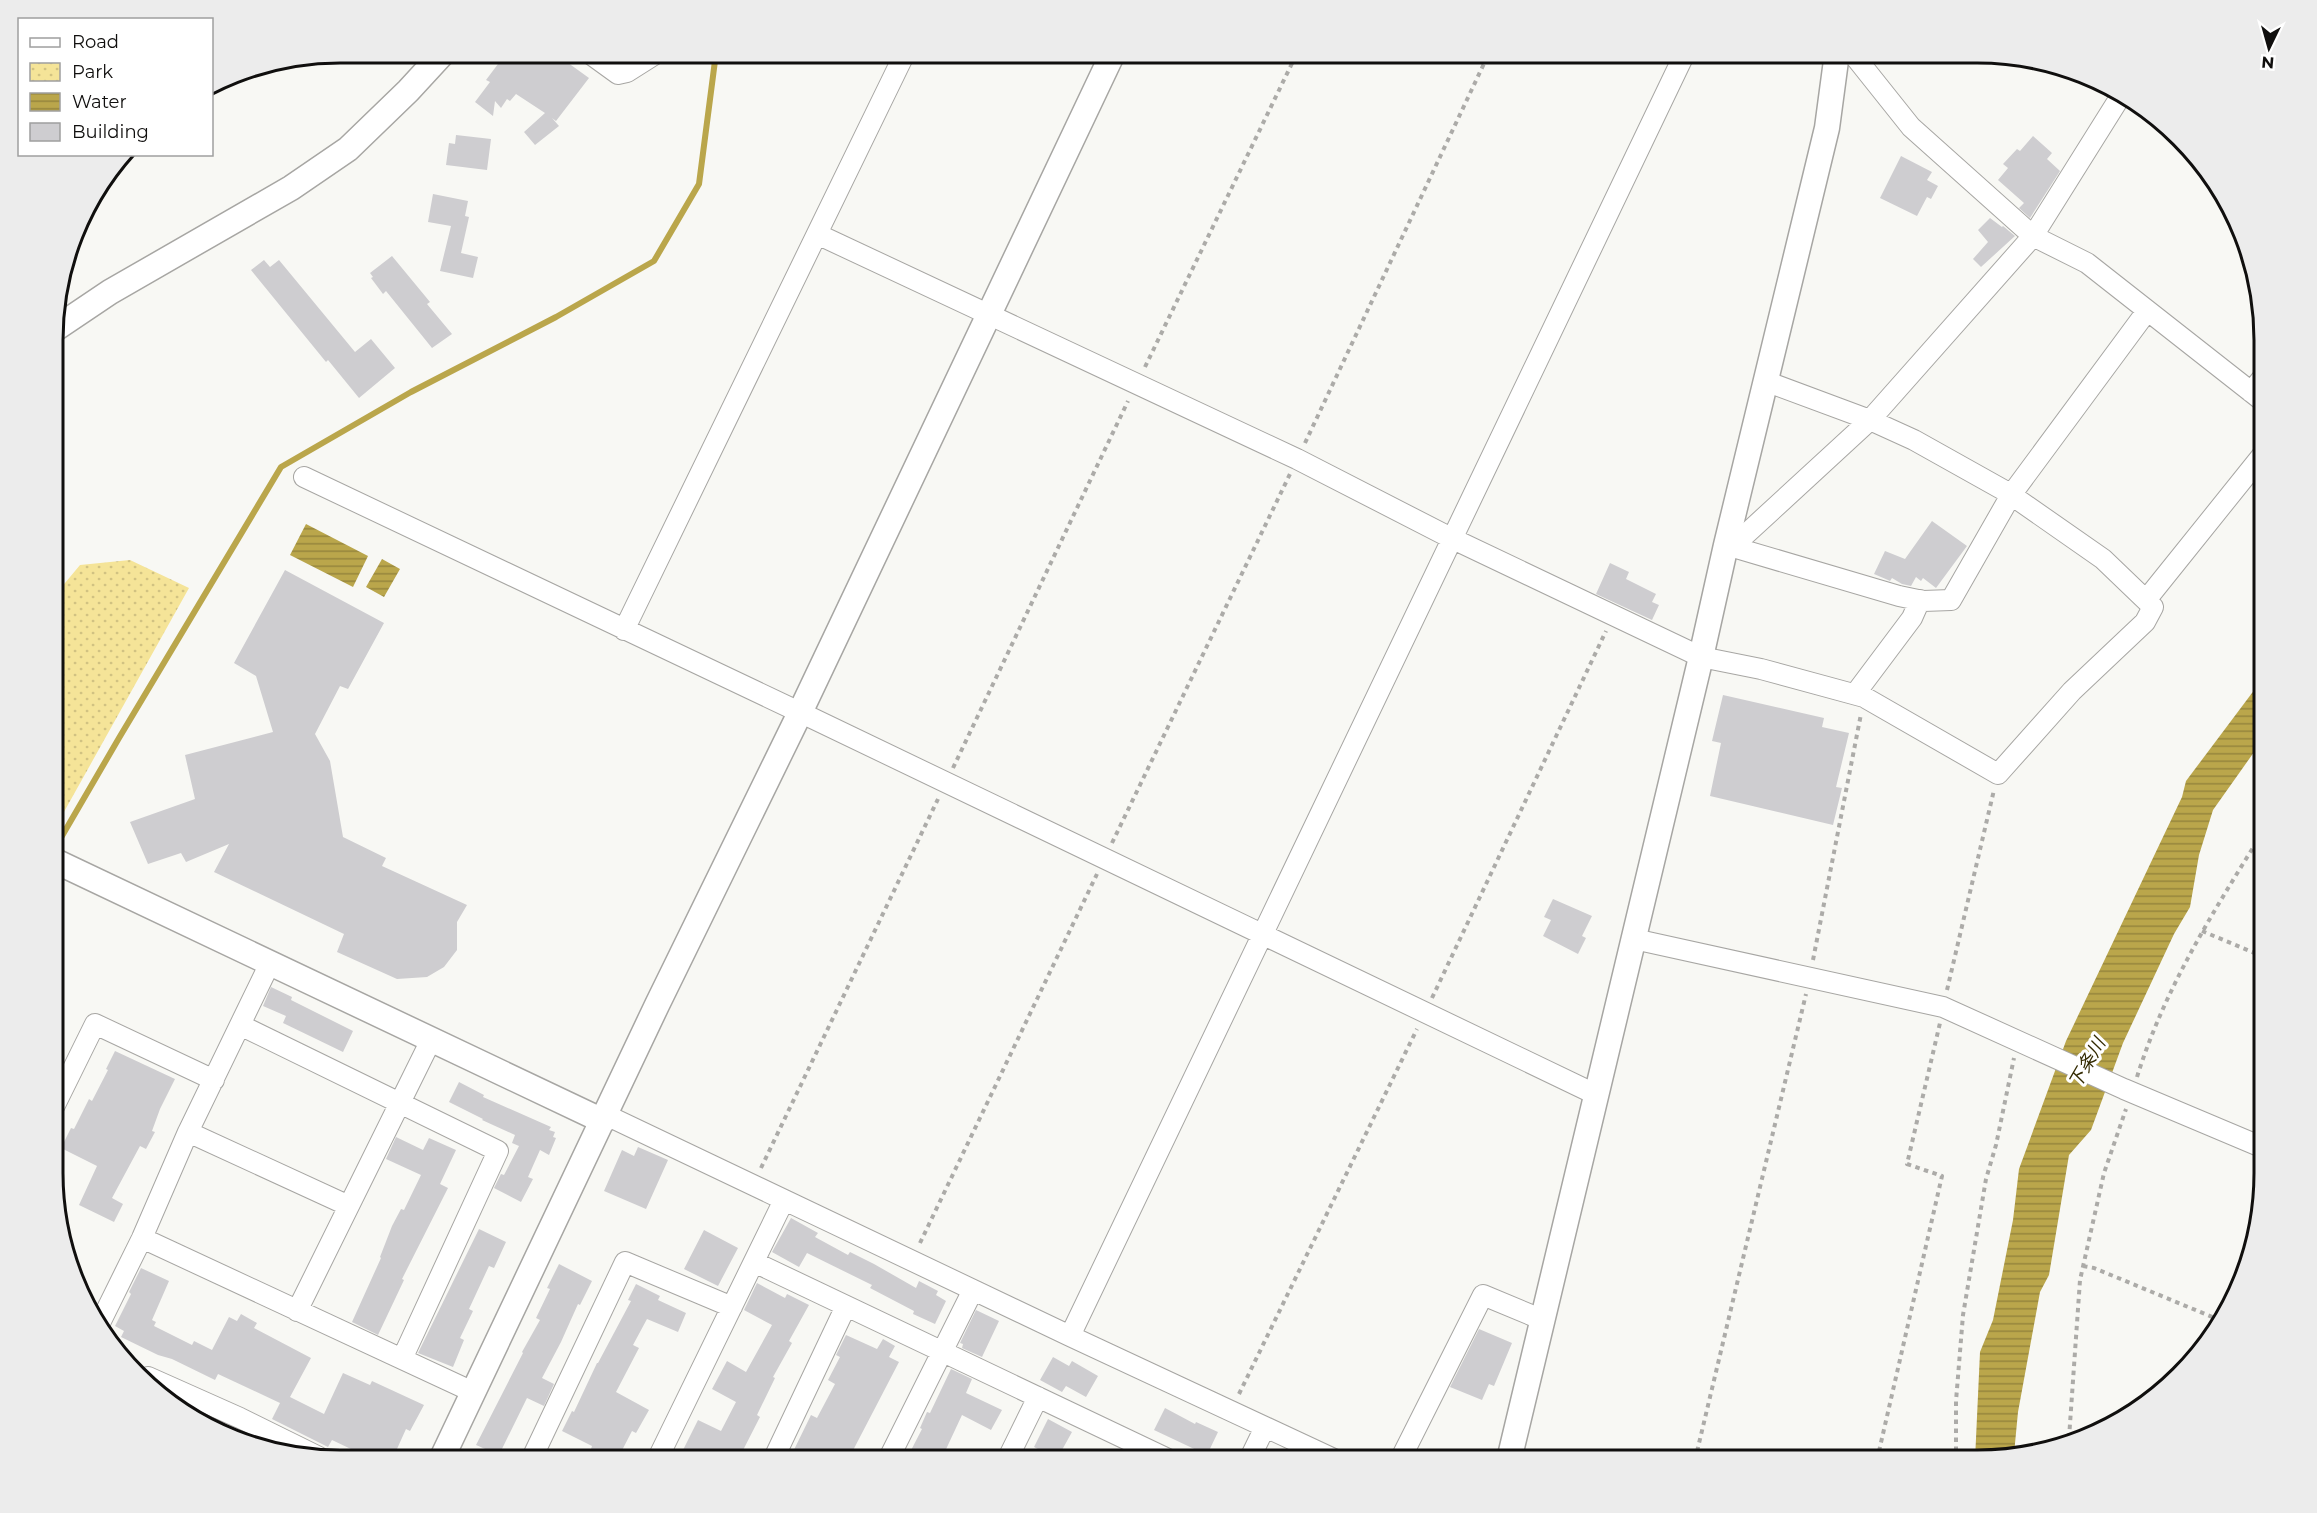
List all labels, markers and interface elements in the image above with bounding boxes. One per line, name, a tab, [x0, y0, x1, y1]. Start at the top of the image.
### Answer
legend	[18, 18, 213, 156]
north arrow	[2239, 18, 2299, 78]
text: Road	[72, 31, 119, 53]
text: N	[2260, 52, 2275, 72]
text: Park	[72, 61, 113, 83]
text: Water	[72, 91, 127, 113]
text: Building	[72, 121, 149, 143]
water label: 下条川	[2064, 1032, 2111, 1092]

